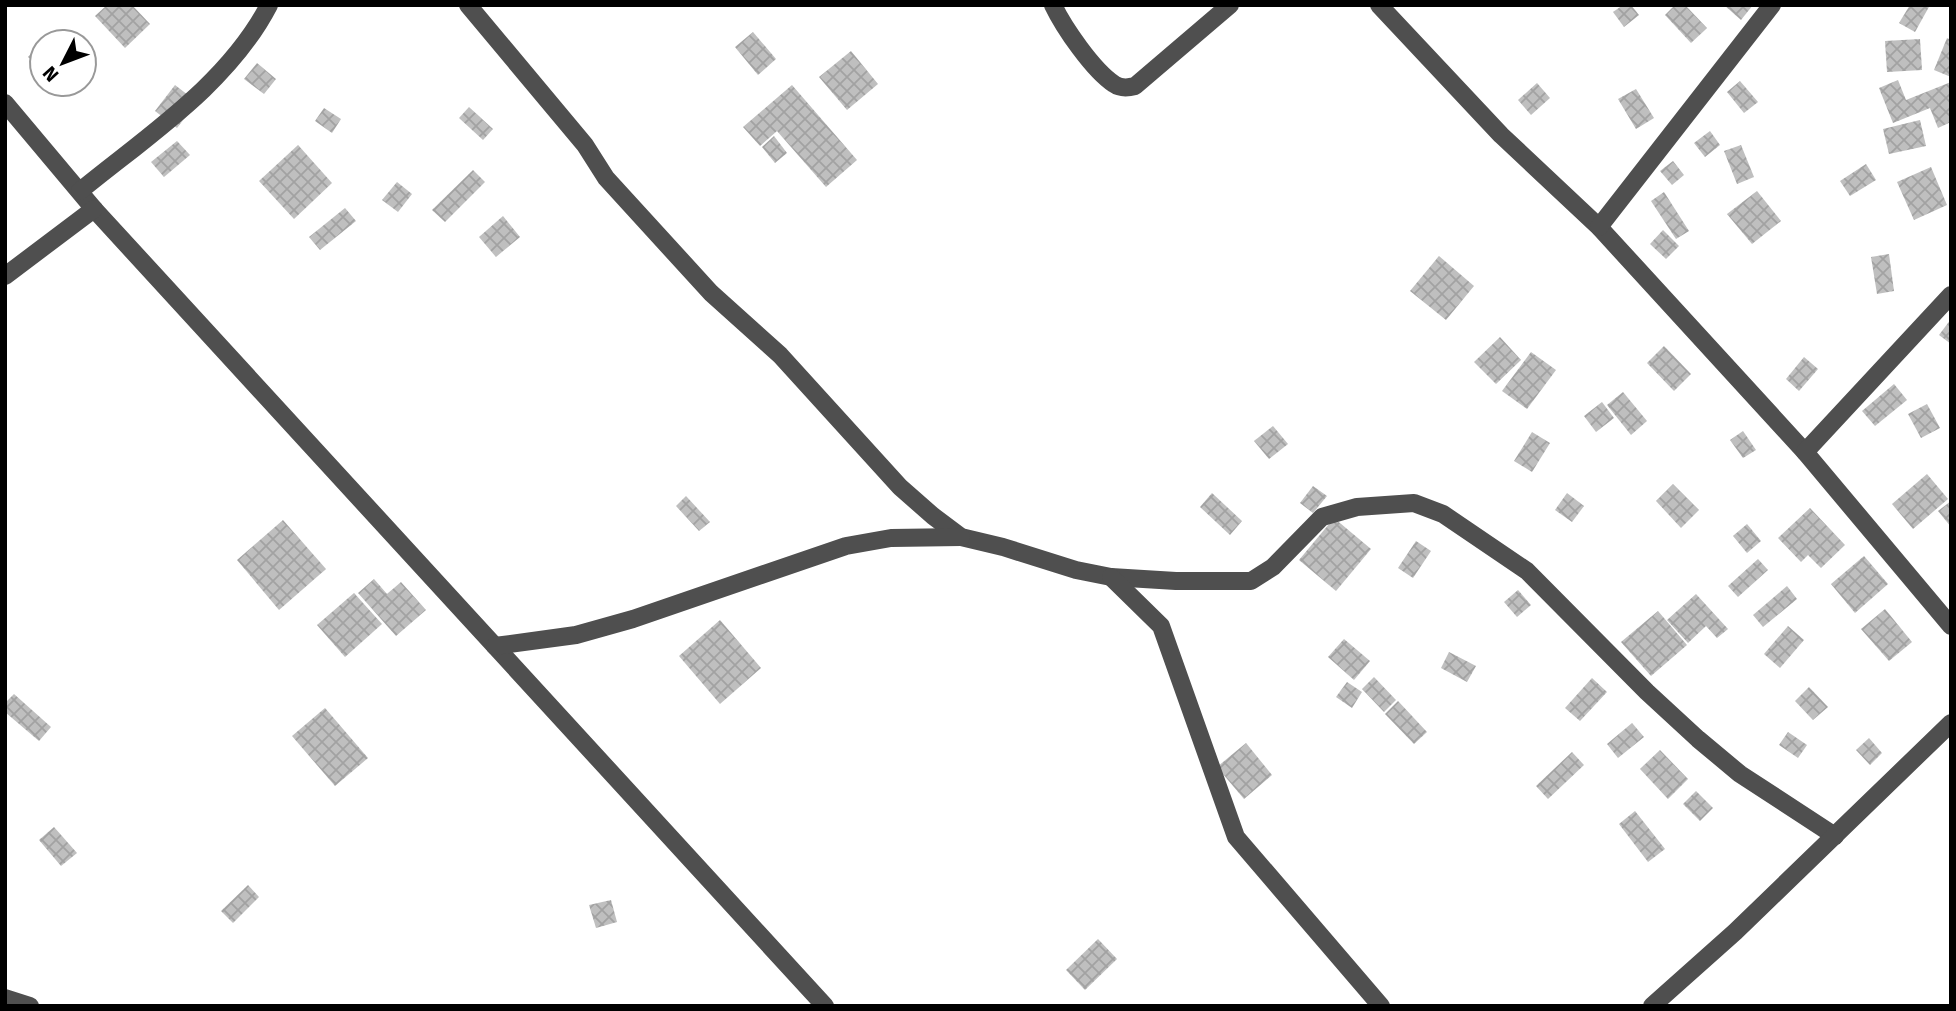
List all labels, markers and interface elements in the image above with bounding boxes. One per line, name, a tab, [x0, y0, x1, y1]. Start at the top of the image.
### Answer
north arrow	[28, 28, 98, 98]
text: N	[38, 62, 64, 86]

